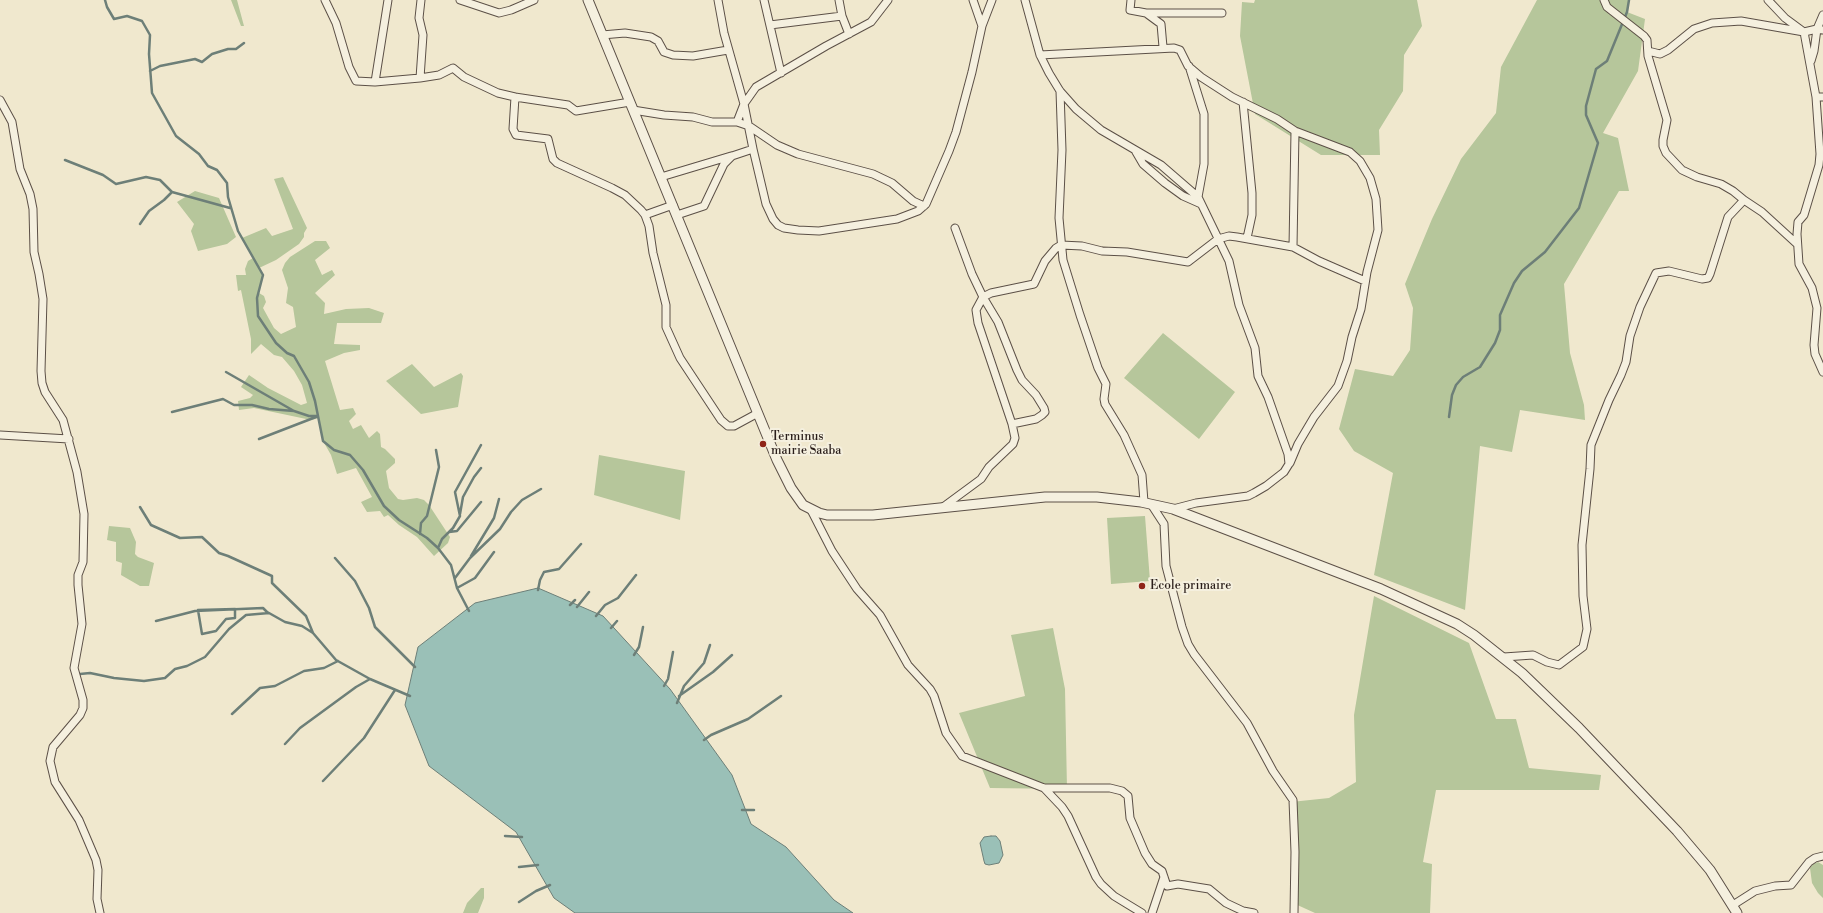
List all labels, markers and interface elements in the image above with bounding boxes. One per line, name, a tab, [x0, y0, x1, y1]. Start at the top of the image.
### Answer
place label: Terminus mairie Saaba	[771, 430, 841, 458]
marker: Terminus mairie Saaba	[758, 439, 768, 449]
place label: Ecole primaire	[1150, 579, 1231, 593]
marker: Ecole primaire	[1137, 581, 1147, 591]

